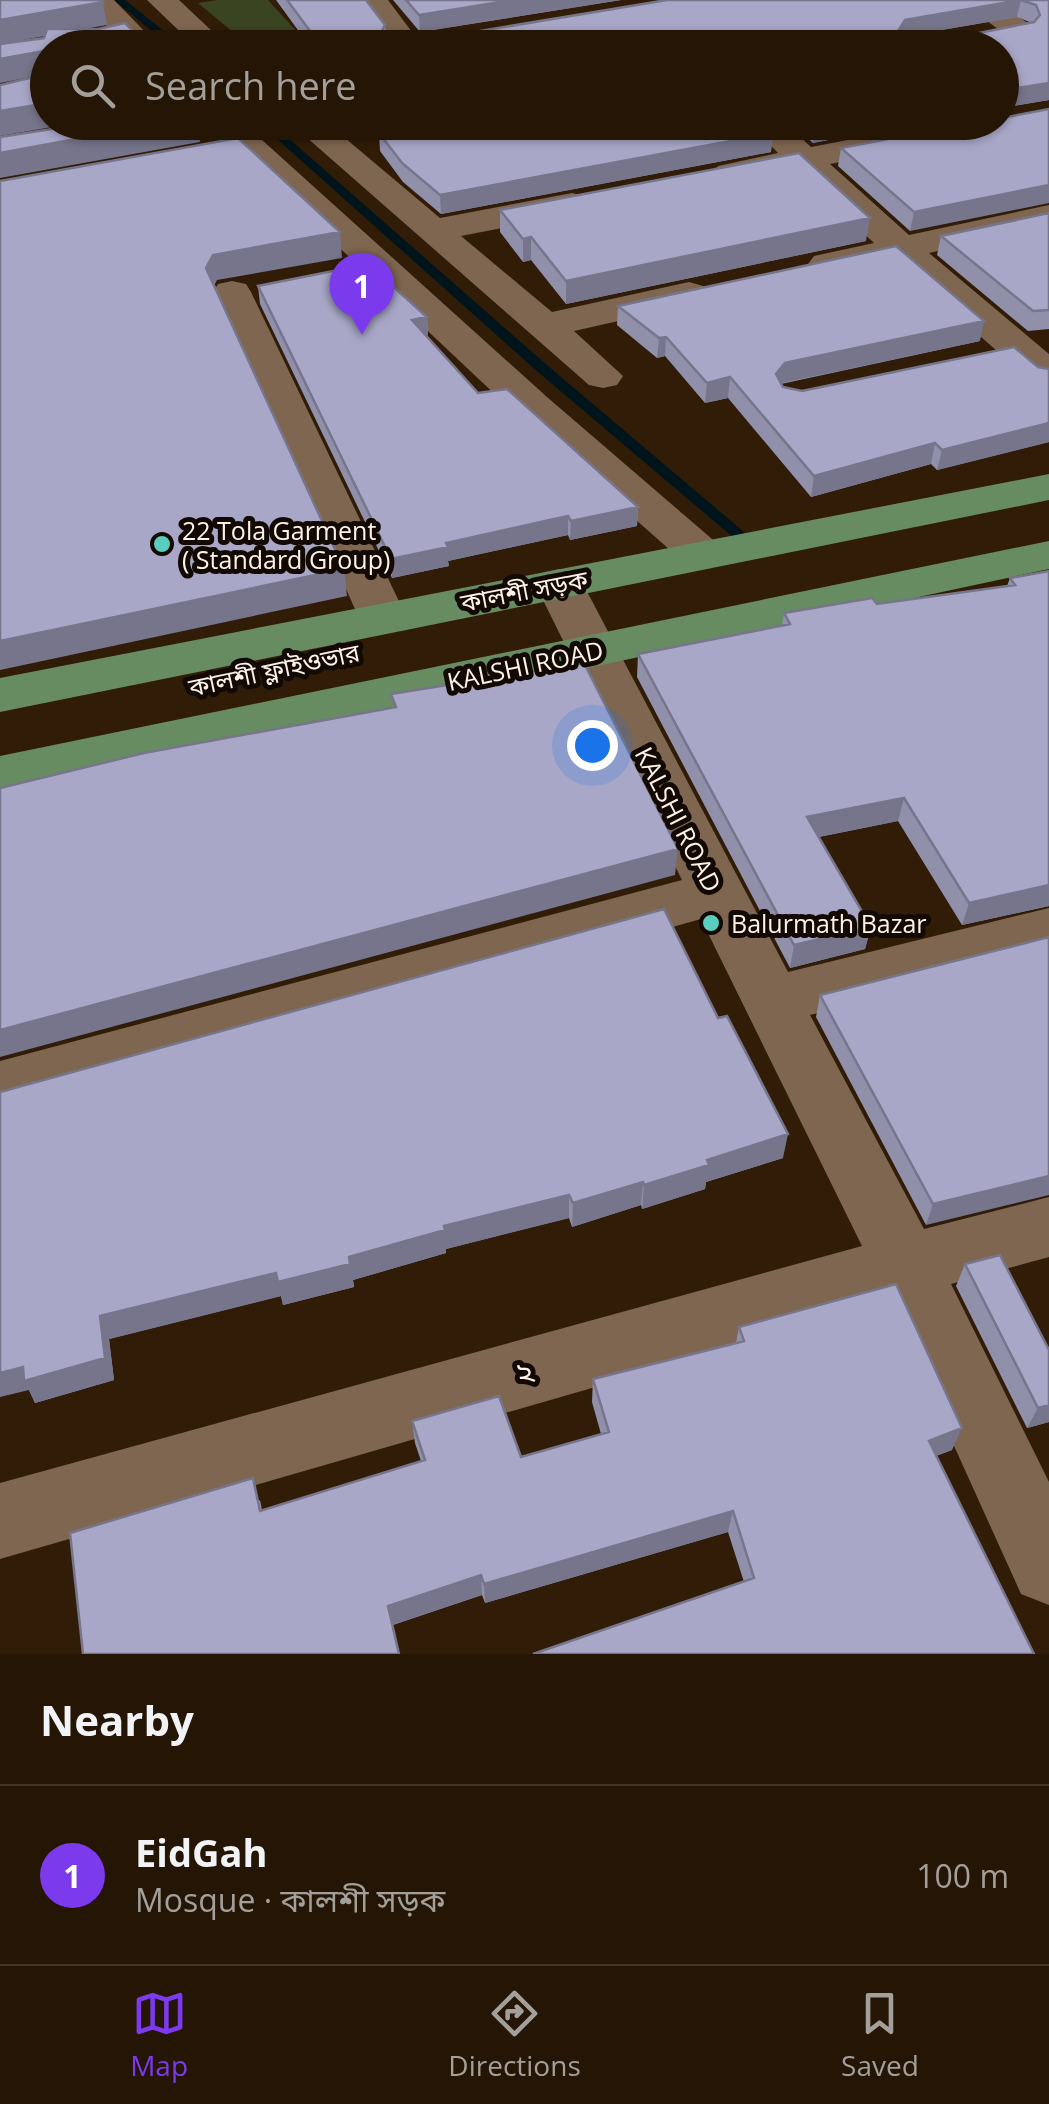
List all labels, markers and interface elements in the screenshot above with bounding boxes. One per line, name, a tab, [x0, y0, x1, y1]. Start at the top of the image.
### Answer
search box	[30, 30, 1019, 140]
icon: search	[65, 58, 120, 113]
text: Search here	[145, 59, 357, 111]
pin: 1	[330, 252, 394, 335]
place label: 22 Tola Garment ( Standard Group)	[182, 513, 390, 576]
marker: 22 Tola Garment ( Standard Group)	[151, 533, 173, 555]
street label: কালশী সড়ক	[457, 561, 591, 619]
street label: KALSHI ROAD	[444, 632, 606, 698]
street label: কালশী ফ্লাইওভার	[184, 634, 364, 704]
your location	[567, 720, 618, 771]
street label: KALSHI ROAD	[628, 741, 730, 897]
place label: Balurmath Bazar	[731, 906, 927, 940]
marker: Balurmath Bazar	[700, 912, 722, 934]
street label: ২	[510, 1349, 538, 1393]
text: Nearby	[40, 1691, 194, 1748]
text: EidGah	[135, 1826, 267, 1878]
text: 1	[63, 1854, 82, 1897]
text: 100 m	[916, 1854, 1009, 1897]
text: Mosque · কালশী সড়ক	[135, 1878, 445, 1921]
tab: Map	[130, 1986, 188, 2084]
tab: Directions	[448, 1986, 581, 2084]
tab: Saved	[841, 1986, 919, 2084]

